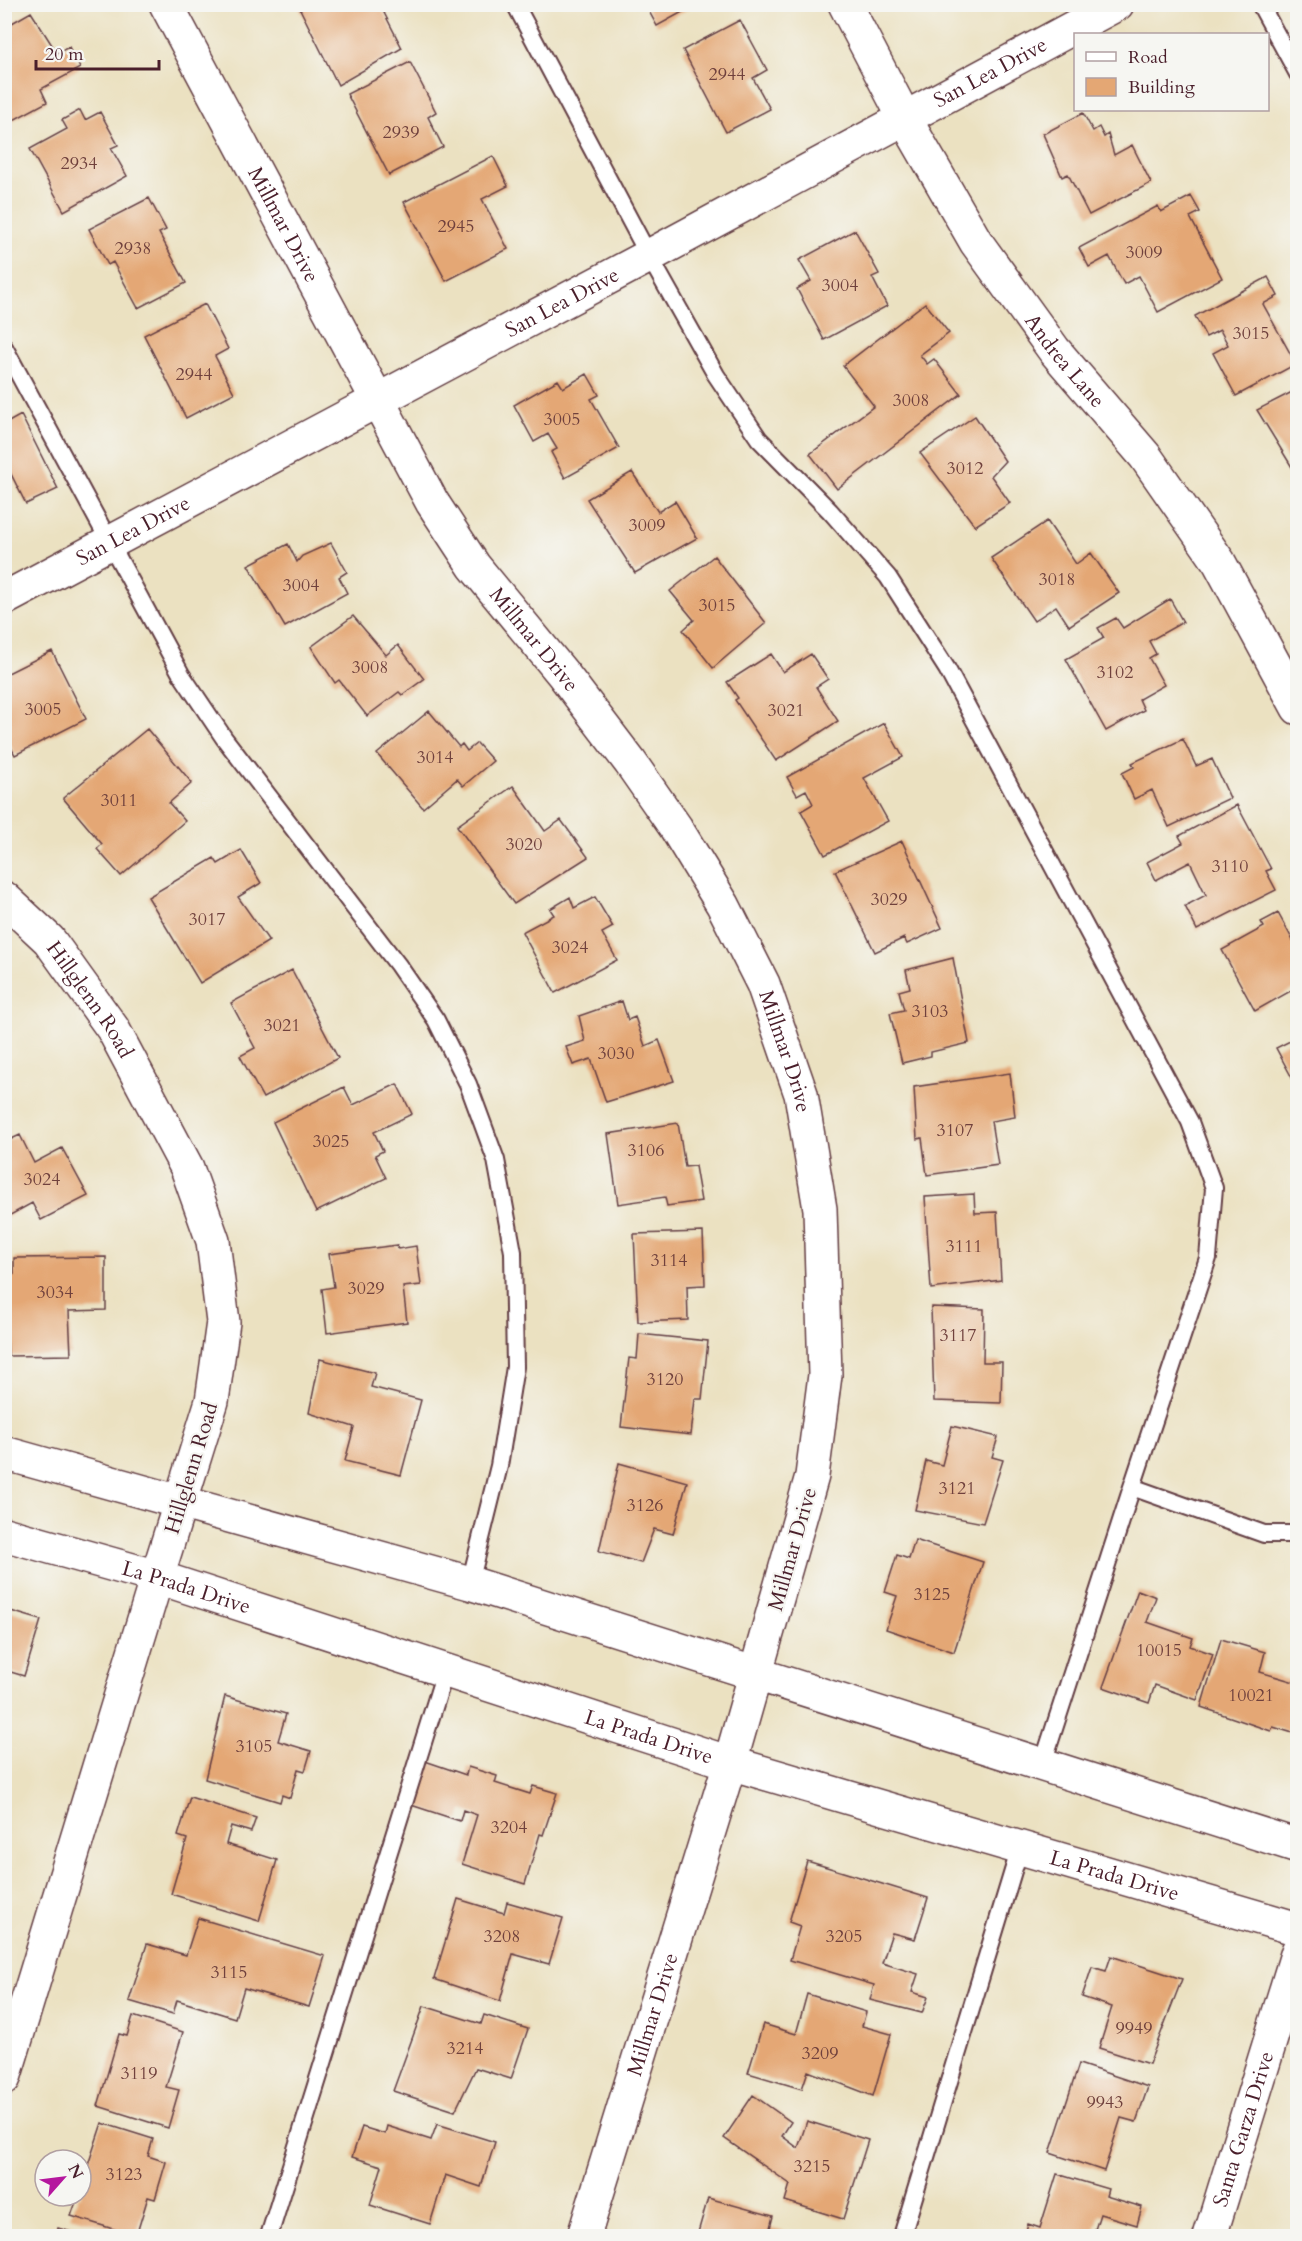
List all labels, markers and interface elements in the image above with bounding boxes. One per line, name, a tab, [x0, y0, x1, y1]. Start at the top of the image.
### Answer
street label: San Lea Drive	[928, 30, 1052, 115]
scale bar	[36, 33, 159, 71]
legend	[1074, 33, 1269, 111]
text: 20 m	[45, 42, 84, 67]
text: Road	[1128, 45, 1168, 70]
house number: 2944	[709, 62, 745, 87]
text: Building	[1128, 75, 1196, 100]
house number: 2939	[383, 120, 419, 145]
house number: 2934	[61, 151, 97, 176]
street label: Millmar Drive	[241, 162, 326, 288]
house number: 2945	[438, 214, 474, 239]
house number: 2938	[115, 236, 151, 261]
house number: 3009	[1126, 240, 1162, 265]
street label: San Lea Drive	[500, 261, 624, 345]
house number: 3004	[822, 273, 858, 298]
street label: Andrea Lane	[1017, 308, 1111, 414]
house number: 3015	[1233, 321, 1269, 346]
house number: 2944	[176, 362, 212, 387]
house number: 3008	[893, 388, 929, 413]
house number: 3005	[544, 407, 580, 432]
house number: 3012	[947, 456, 983, 481]
street label: San Lea Drive	[71, 489, 195, 573]
house number: 3009	[629, 513, 665, 538]
house number: 3018	[1039, 567, 1075, 592]
house number: 3004	[283, 573, 319, 598]
street label: Millmar Drive	[482, 581, 585, 698]
house number: 3015	[699, 593, 735, 618]
house number: 3008	[352, 655, 388, 680]
house number: 3102	[1097, 660, 1133, 685]
house number: 3005	[25, 697, 61, 722]
house number: 3021	[768, 698, 804, 723]
house number: 3014	[417, 745, 453, 770]
house number: 3011	[101, 788, 137, 813]
house number: 3020	[506, 832, 542, 857]
house number: 3110	[1212, 854, 1248, 879]
house number: 3029	[871, 887, 907, 912]
house number: 3017	[189, 907, 225, 932]
street label: Hillglenn Road	[39, 935, 140, 1063]
house number: 3024	[552, 935, 588, 960]
street label: Millmar Drive	[751, 986, 818, 1115]
house number: 3103	[912, 999, 948, 1024]
house number: 3021	[264, 1013, 300, 1038]
house number: 3030	[598, 1041, 634, 1066]
house number: 3107	[937, 1118, 973, 1143]
house number: 3025	[313, 1129, 349, 1154]
house number: 3106	[628, 1138, 664, 1163]
house number: 3024	[24, 1167, 60, 1192]
house number: 3111	[946, 1234, 982, 1259]
house number: 3114	[651, 1248, 687, 1273]
house number: 3029	[348, 1276, 384, 1301]
house number: 3034	[37, 1280, 73, 1305]
house number: 3117	[940, 1323, 976, 1348]
house number: 3120	[647, 1367, 683, 1392]
street label: Hillglenn Road	[158, 1399, 225, 1538]
house number: 3121	[939, 1476, 975, 1501]
street label: Millmar Drive	[761, 1484, 824, 1614]
house number: 3126	[627, 1493, 663, 1518]
street label: La Prada Drive	[119, 1554, 254, 1621]
house number: 3125	[914, 1582, 950, 1607]
house number: 10015	[1136, 1638, 1182, 1663]
house number: 10021	[1228, 1683, 1274, 1708]
street label: La Prada Drive	[581, 1703, 717, 1771]
house number: 3105	[236, 1734, 272, 1759]
house number: 3204	[491, 1815, 527, 1840]
street label: La Prada Drive	[1046, 1843, 1182, 1908]
house number: 3208	[484, 1924, 520, 1949]
house number: 3205	[826, 1924, 862, 1949]
street label: Millmar Drive	[620, 1949, 686, 2080]
house number: 3115	[211, 1960, 247, 1985]
house number: 9949	[1116, 2016, 1152, 2041]
house number: 3214	[447, 2036, 483, 2061]
house number: 3209	[802, 2041, 838, 2066]
street label: Santa Garza Drive	[1206, 2048, 1281, 2210]
house number: 3119	[121, 2061, 157, 2086]
house number: 9943	[1087, 2090, 1123, 2115]
north arrow	[33, 2148, 93, 2208]
house number: 3215	[794, 2154, 830, 2179]
text: N	[62, 2160, 88, 2183]
house number: 3123	[106, 2162, 142, 2187]

